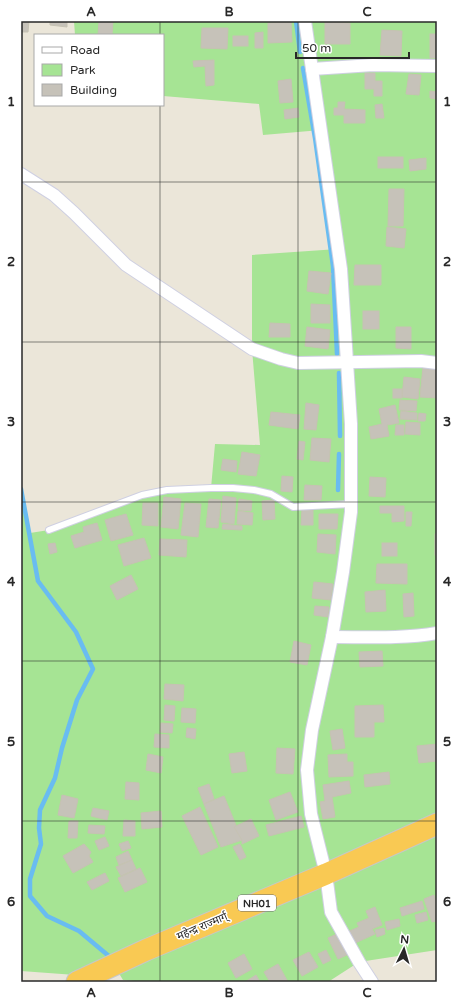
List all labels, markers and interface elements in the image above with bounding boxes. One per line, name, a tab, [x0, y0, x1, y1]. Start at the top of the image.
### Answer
text: A	[86, 4, 96, 20]
text: B	[224, 4, 234, 20]
text: C	[362, 4, 372, 20]
legend	[34, 34, 164, 106]
scale bar	[296, 34, 409, 60]
text: 50 m	[302, 41, 331, 55]
text: Road	[70, 43, 100, 57]
text: Park	[70, 63, 96, 77]
text: Building	[70, 83, 117, 97]
text: 1	[7, 94, 15, 110]
text: 1	[443, 94, 451, 110]
text: 2	[7, 254, 15, 270]
text: 2	[443, 254, 451, 270]
text: 3	[7, 414, 15, 430]
text: 3	[443, 414, 451, 430]
text: 4	[7, 574, 16, 590]
text: 4	[443, 574, 452, 590]
text: 5	[7, 734, 15, 750]
text: 5	[443, 734, 451, 750]
text: 6	[7, 894, 15, 910]
text: 6	[443, 894, 451, 910]
road number: NH01	[238, 895, 276, 911]
street label: महेन्द्र राज्मार्ग्	[175, 909, 231, 943]
north arrow	[384, 929, 424, 969]
text: N	[400, 933, 410, 946]
text: A	[86, 985, 96, 1001]
text: B	[224, 985, 234, 1001]
text: C	[362, 985, 372, 1001]

